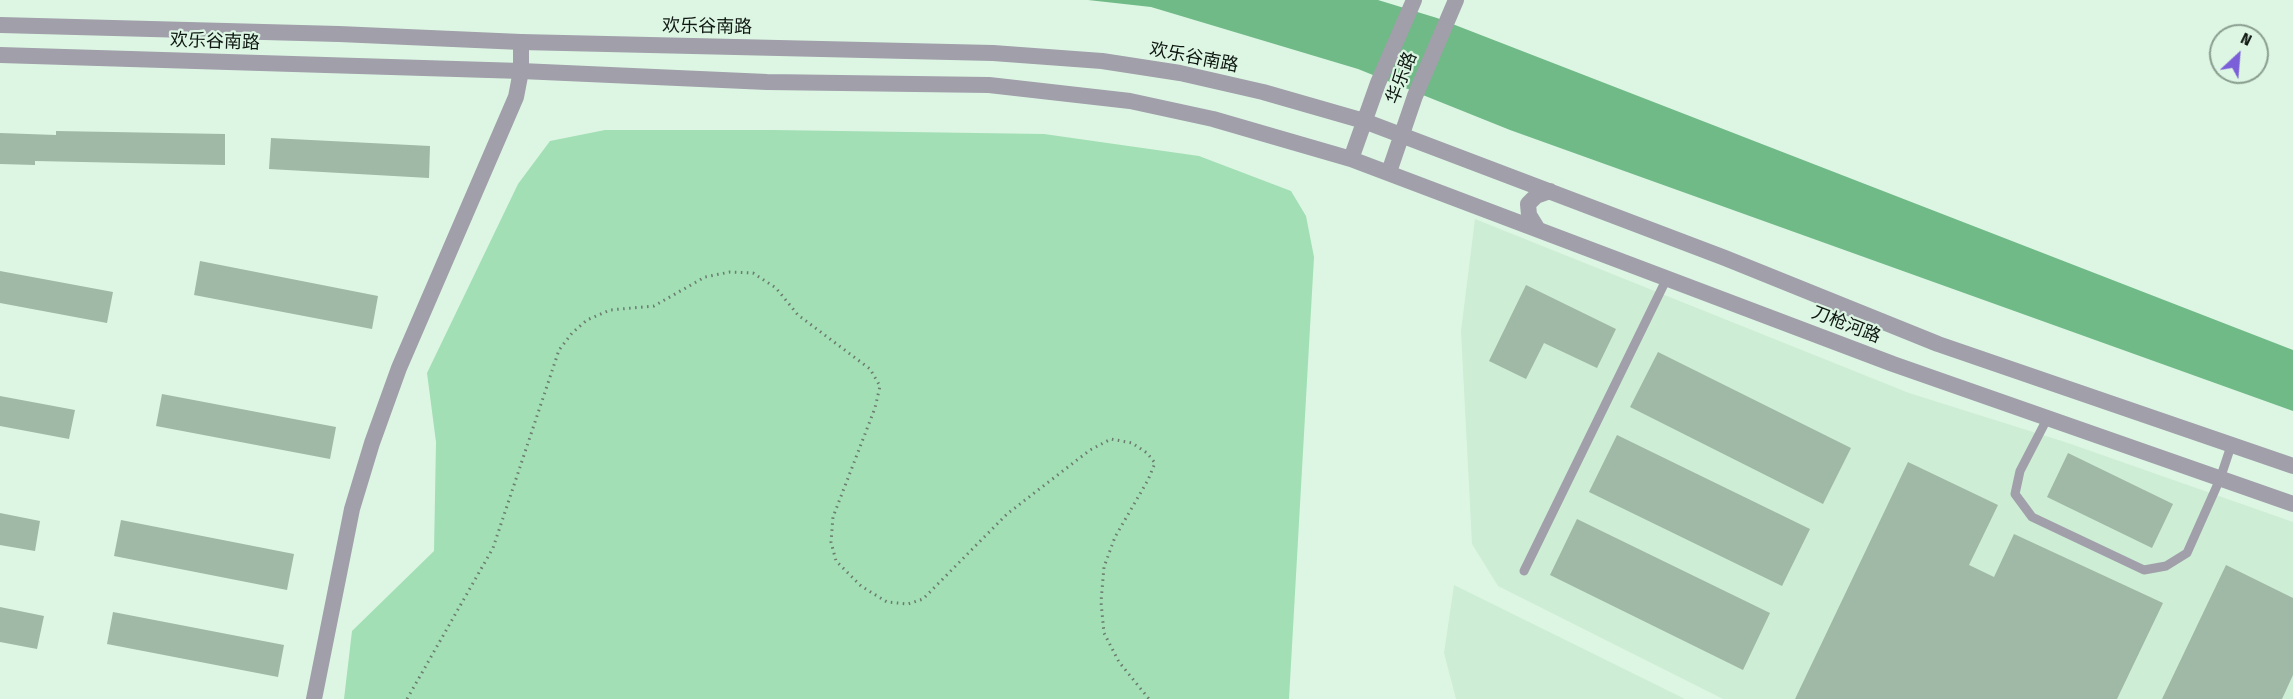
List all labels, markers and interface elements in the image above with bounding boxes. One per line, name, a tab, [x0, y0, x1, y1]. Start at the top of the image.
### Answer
street label: 欢乐谷南路	[662, 15, 752, 39]
north arrow	[2209, 24, 2269, 84]
text: N	[2238, 29, 2255, 50]
street label: 欢乐谷南路	[170, 30, 260, 54]
street label: 欢乐谷南路	[1148, 39, 1240, 77]
street label: 华乐路	[1382, 49, 1422, 107]
street label: 刀枪河路	[1809, 302, 1883, 348]

